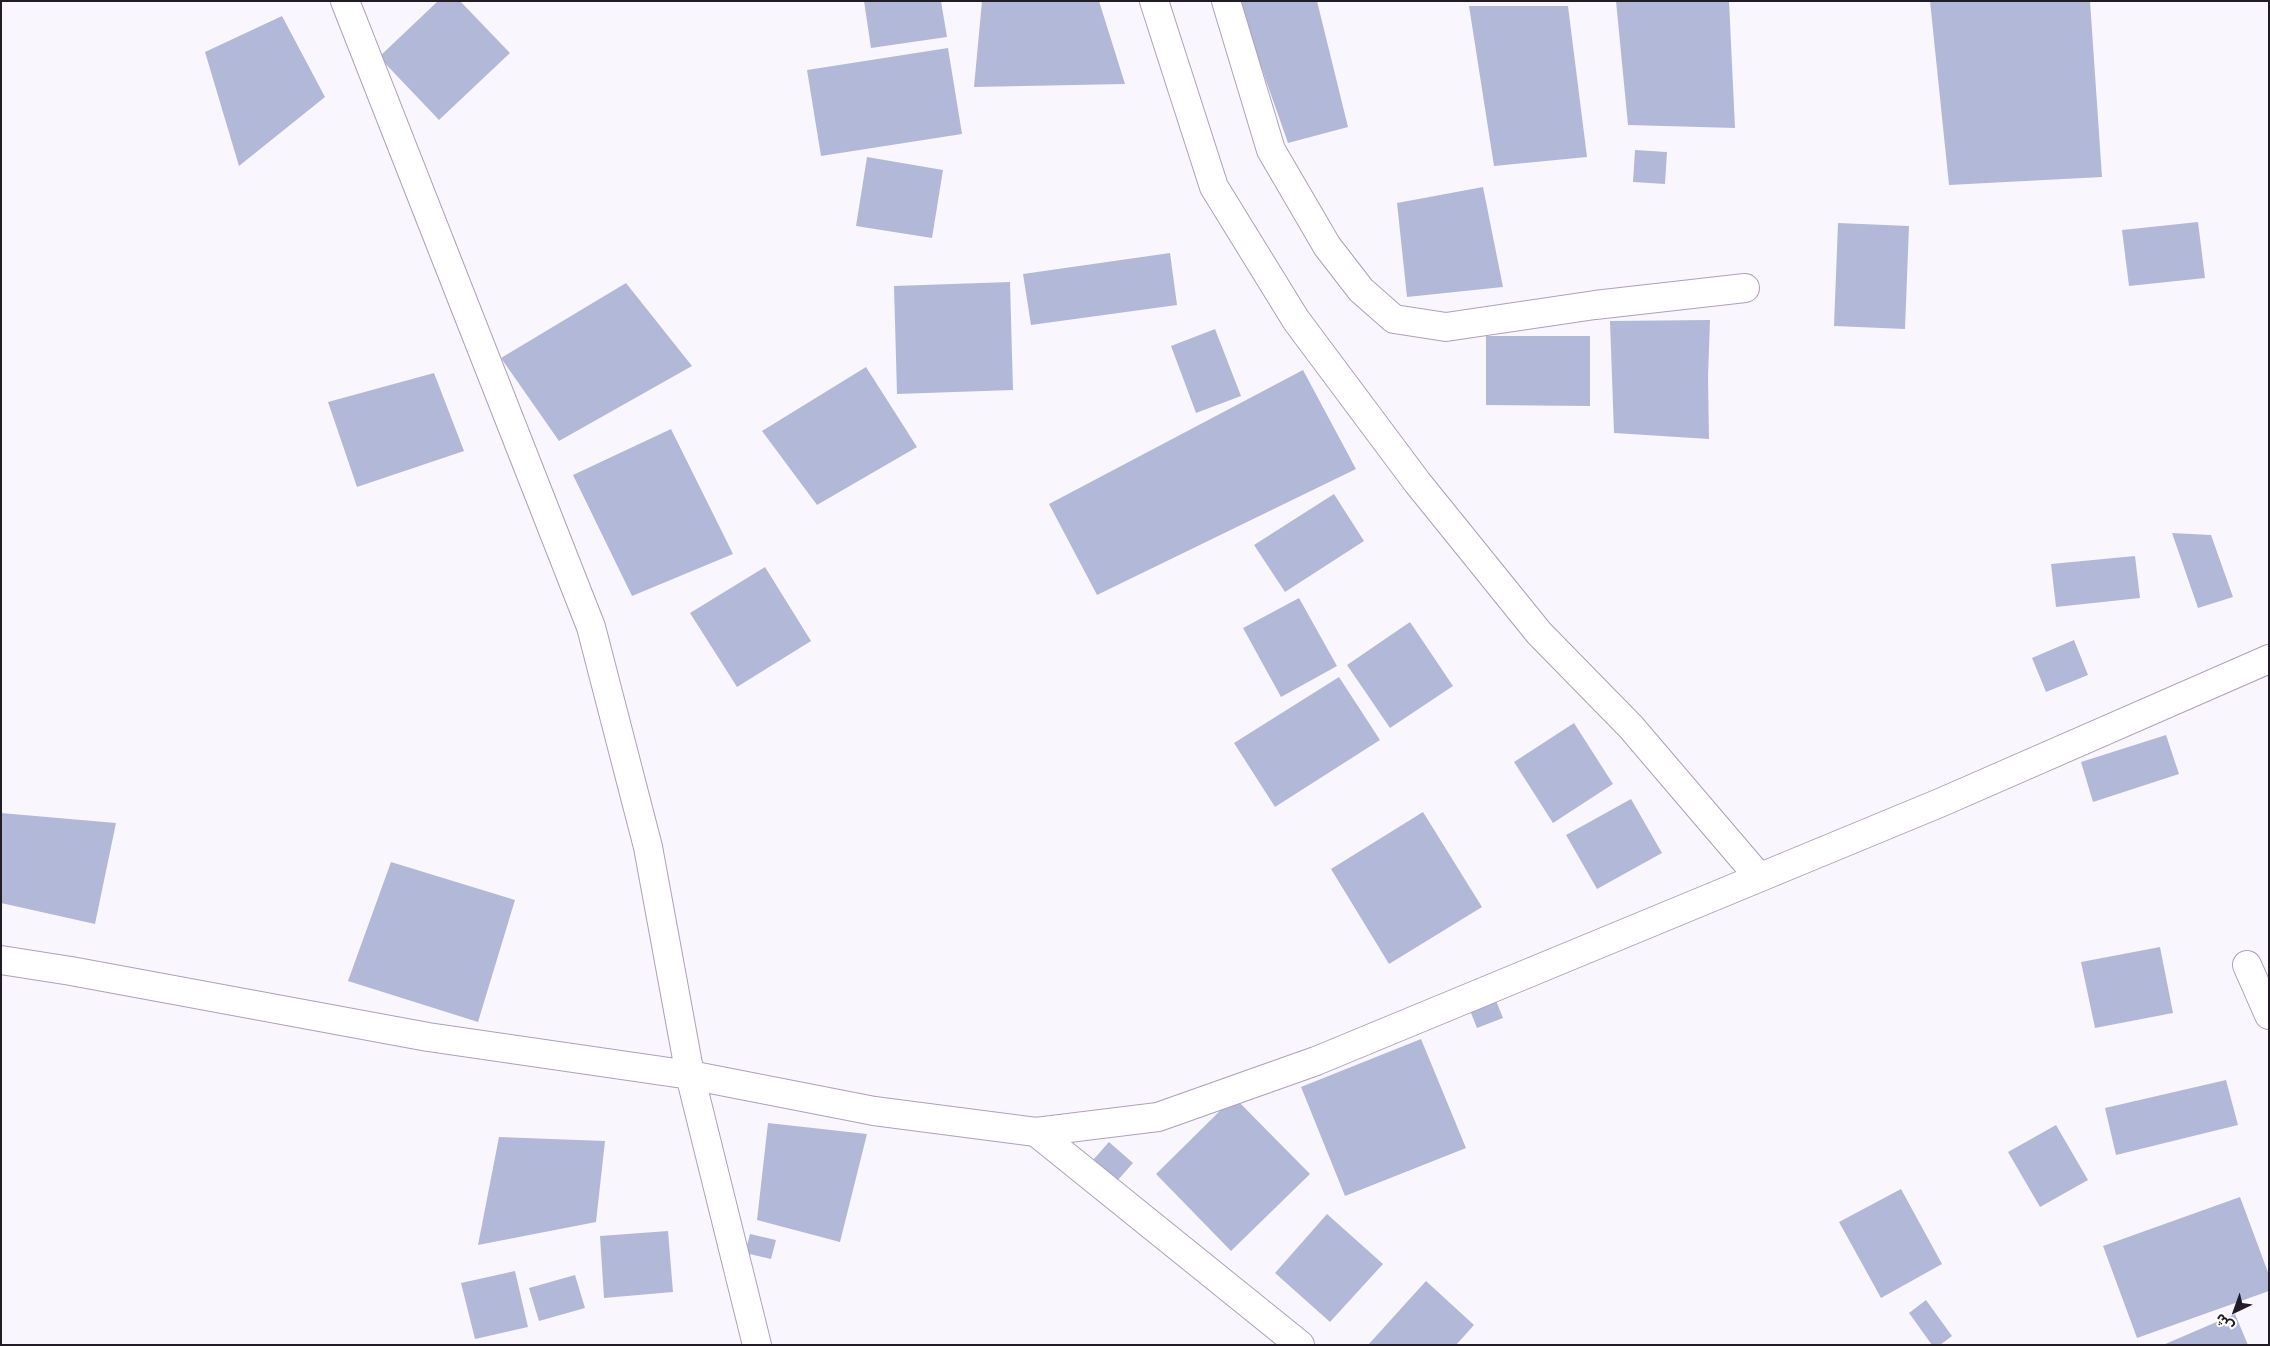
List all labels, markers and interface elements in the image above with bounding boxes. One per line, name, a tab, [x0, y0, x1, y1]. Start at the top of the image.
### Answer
north arrow	[2210, 1286, 2260, 1336]
text: ش	[2212, 1310, 2237, 1335]

